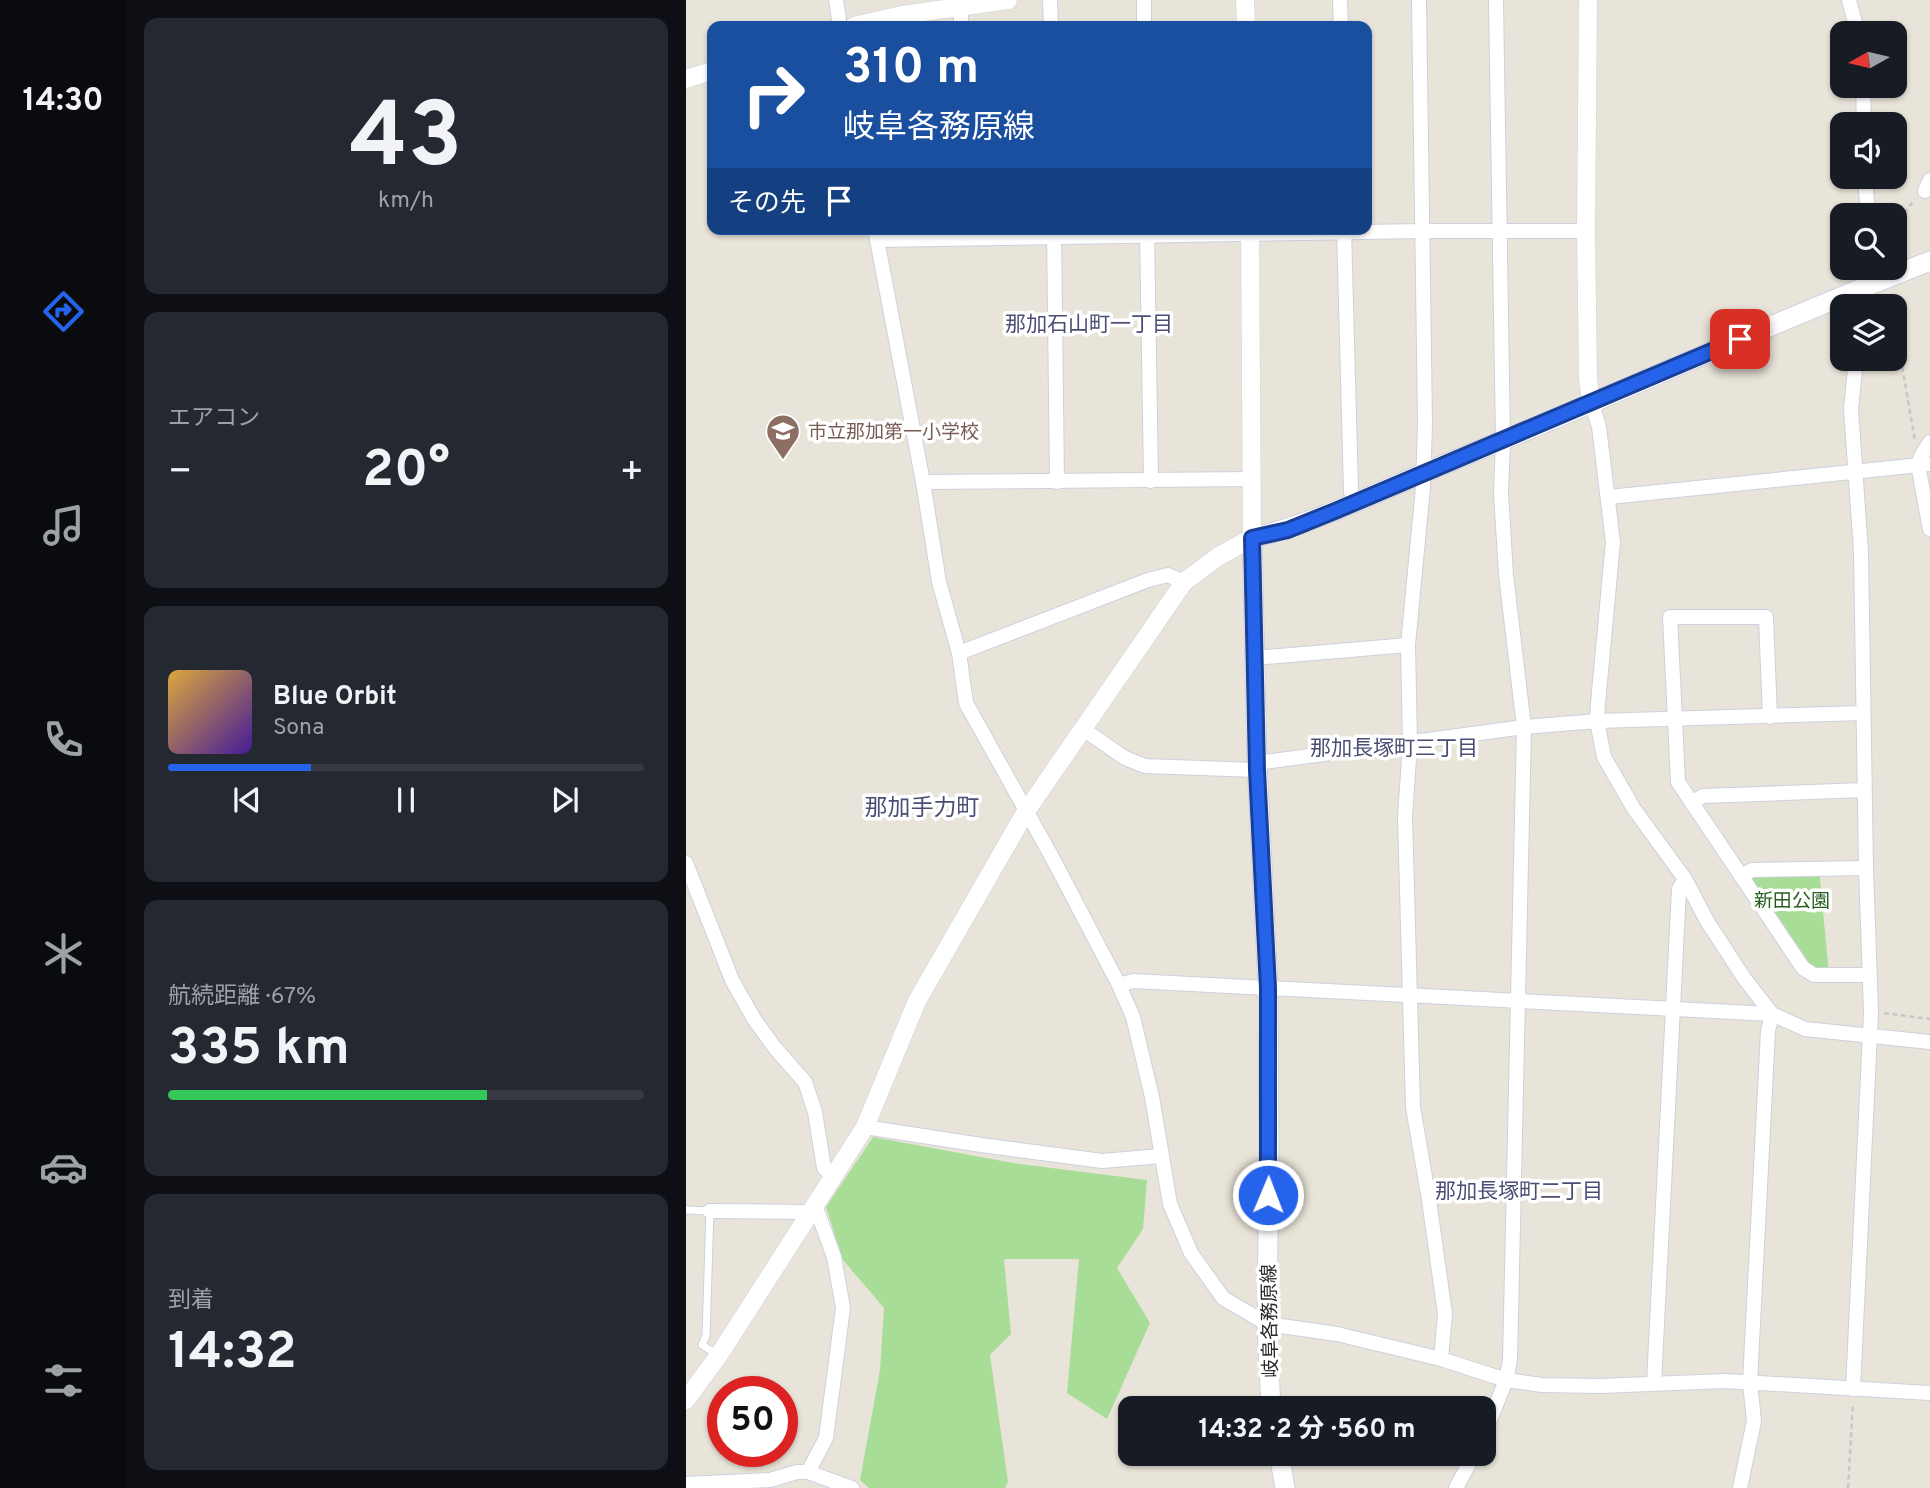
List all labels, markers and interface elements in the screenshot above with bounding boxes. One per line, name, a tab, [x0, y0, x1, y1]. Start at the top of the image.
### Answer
north arrow	[1830, 21, 1908, 98]
map controls	[1830, 21, 1907, 371]
text: 310 m	[843, 39, 979, 101]
icon: right	[728, 49, 819, 140]
text: 14:30	[23, 82, 103, 122]
text: 43	[349, 84, 463, 199]
text: 岐阜各務原線	[843, 109, 1035, 149]
button: sound	[1830, 112, 1907, 189]
icon: arrive	[820, 182, 858, 220]
text: km/h	[378, 187, 434, 216]
text: その先	[728, 188, 806, 221]
button: search	[1830, 203, 1907, 280]
icon: directions	[39, 287, 88, 336]
button: layers	[1830, 294, 1907, 371]
pin	[1710, 309, 1770, 369]
district label: 那加石山町一丁目	[1005, 312, 1173, 339]
icon: arrive	[1721, 320, 1759, 358]
text: エアコン	[168, 405, 260, 434]
school or university icon: 市立那加第一小学校	[764, 412, 802, 461]
place label: 市立那加第一小学校	[808, 421, 979, 445]
text: 20°	[362, 439, 450, 505]
text: −	[168, 449, 193, 498]
text: +	[619, 449, 644, 498]
icon: music	[39, 501, 88, 550]
text: Blue Orbit	[273, 681, 397, 714]
text: Sona	[273, 714, 324, 743]
icon: phone	[39, 715, 88, 764]
district label: 那加長塚町三丁目	[1310, 736, 1478, 763]
icon: previous	[228, 781, 266, 819]
icon: pause	[387, 781, 425, 819]
icon: next	[546, 781, 584, 819]
district label: 那加手力町	[865, 795, 980, 824]
park label: 新田公園	[1754, 890, 1830, 914]
icon: climate	[39, 929, 88, 978]
text: 航続距離 · 67%	[168, 983, 316, 1012]
text: 335 km	[168, 1017, 350, 1083]
icon: car	[39, 1143, 88, 1192]
position arrow	[1231, 1158, 1305, 1232]
district label: 那加長塚町二丁目	[1435, 1179, 1603, 1206]
street label: 岐阜各務原線	[1258, 1264, 1284, 1378]
text: 到着	[168, 1287, 214, 1316]
text: 14:32	[168, 1321, 297, 1387]
icon: filters	[39, 1356, 88, 1405]
speed limit sign: 50	[707, 1376, 798, 1467]
text: 14:32 · 2 分 · 560 m	[1198, 1414, 1416, 1447]

